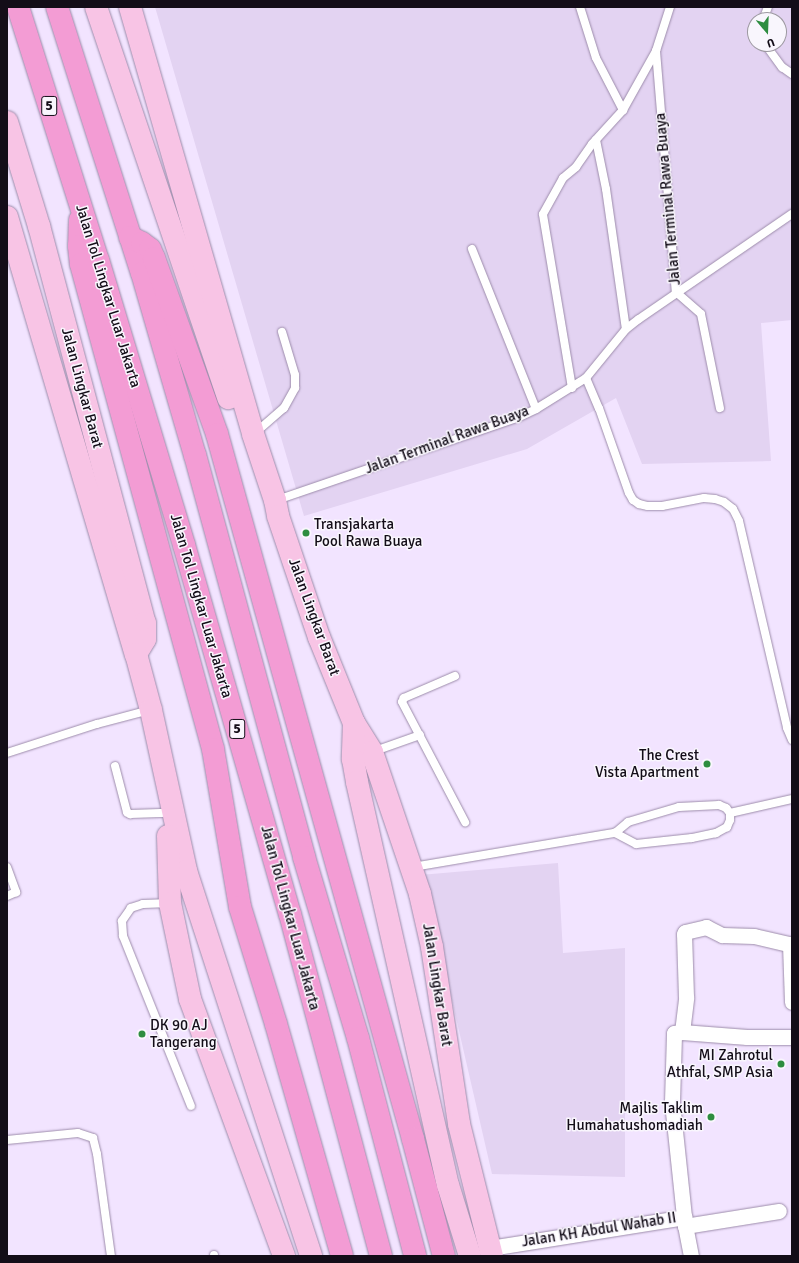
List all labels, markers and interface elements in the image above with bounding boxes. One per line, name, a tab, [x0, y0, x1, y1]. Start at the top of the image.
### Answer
north arrow	[747, 12, 787, 52]
text: U	[765, 36, 776, 50]
road number: 5	[41, 94, 57, 118]
street label: Jalan Terminal Rawa Buaya	[651, 112, 685, 286]
street label: Jalan Tol Lingkar Luar Jakarta	[72, 202, 144, 390]
street label: Jalan Lingkar Barat	[57, 326, 107, 450]
street label: Jalan Terminal Rawa Buaya	[363, 402, 531, 478]
street label: Jalan Tol Lingkar Luar Jakarta	[166, 512, 236, 700]
place label: Transjakarta Pool Rawa Buaya	[314, 515, 422, 550]
marker: Transjakarta Pool Rawa Buaya	[301, 528, 311, 538]
street label: Jalan Lingkar Barat	[284, 556, 344, 678]
road number: 5	[229, 717, 245, 741]
place label: The Crest Vista Apartment	[595, 746, 699, 781]
marker: The Crest Vista Apartment	[702, 759, 712, 769]
street label: Jalan Tol Lingkar Luar Jakarta	[257, 824, 323, 1012]
street label: Jalan Lingkar Barat	[418, 922, 456, 1048]
place label: DK 90 AJ Tangerang	[150, 1016, 217, 1051]
marker: DK 90 AJ Tangerang	[137, 1029, 147, 1039]
place label: MI Zahrotul Athfal, SMP Asia	[667, 1046, 773, 1081]
marker: MI Zahrotul Athfal, SMP Asia	[776, 1059, 786, 1069]
place label: Majlis Taklim Humahatushomadiah	[566, 1099, 703, 1134]
marker: Majlis Taklim Humahatushomadiah	[706, 1112, 716, 1122]
street label: Jalan KH Abdul Wahab II	[520, 1209, 678, 1251]

